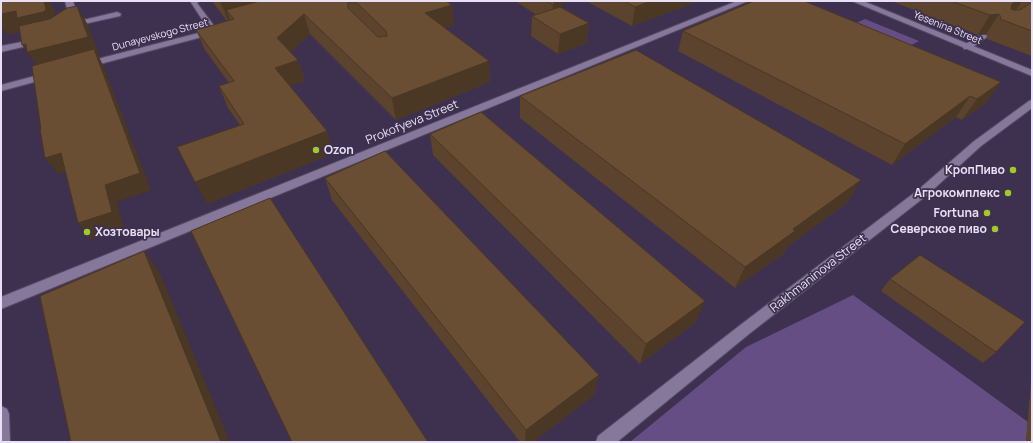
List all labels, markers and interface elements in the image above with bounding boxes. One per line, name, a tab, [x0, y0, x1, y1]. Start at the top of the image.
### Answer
street label: Yesenina Street	[912, 7, 984, 47]
street label: Dunayevskogo Street	[111, 14, 209, 54]
street label: Prokofyeva Street	[363, 95, 461, 148]
place label: Ozon	[324, 141, 354, 158]
marker: Ozon	[311, 145, 321, 155]
place label: КропПиво	[945, 161, 1005, 178]
marker: КропПиво	[1008, 165, 1018, 175]
place label: Агрокомплекс	[914, 184, 1000, 201]
marker: Агрокомплекс	[1003, 188, 1013, 198]
place label: Fortuna	[934, 204, 979, 221]
marker: Fortuna	[982, 208, 992, 218]
place label: Северское пиво	[891, 220, 987, 237]
place label: Хозтовары	[95, 223, 160, 240]
marker: Северское пиво	[990, 224, 1000, 234]
marker: Хозтовары	[82, 227, 92, 237]
street label: Rakhmaninova Street	[766, 229, 870, 316]

